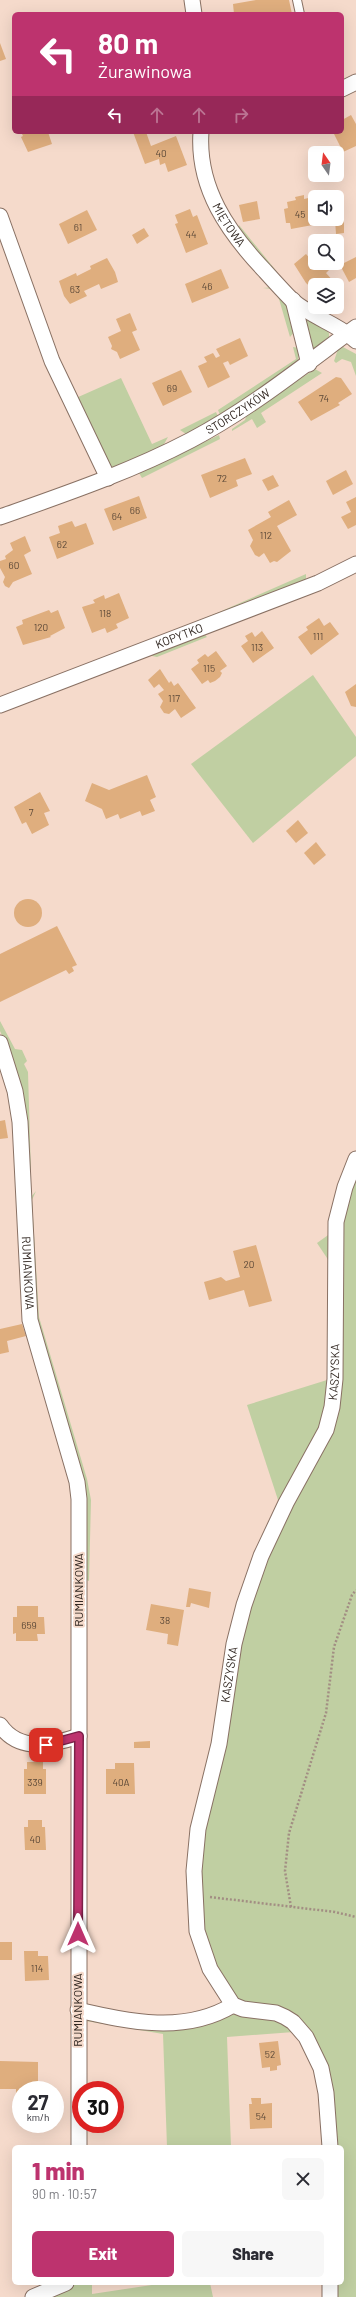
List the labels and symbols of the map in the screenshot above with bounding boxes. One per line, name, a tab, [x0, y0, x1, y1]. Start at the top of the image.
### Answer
north arrow	[308, 146, 344, 182]
house number: 40	[155, 147, 167, 159]
street label: MIĘTOWA	[210, 200, 249, 249]
house number: 45	[295, 208, 305, 220]
house number: 61	[74, 221, 82, 233]
house number: 44	[185, 228, 197, 240]
house number: 46	[202, 280, 212, 292]
house number: 63	[70, 283, 80, 295]
house number: 69	[167, 382, 177, 394]
street label: STORCZYKÓW	[203, 385, 273, 437]
house number: 74	[319, 392, 329, 404]
house number: 72	[217, 472, 227, 484]
house number: 66	[130, 504, 140, 516]
house number: 64	[112, 510, 122, 522]
house number: 112	[260, 529, 272, 541]
house number: 62	[57, 538, 67, 550]
house number: 60	[9, 559, 19, 571]
house number: 118	[99, 607, 111, 619]
street label: KOPYTKO	[153, 620, 205, 651]
house number: 120	[34, 621, 48, 633]
house number: 111	[313, 630, 323, 642]
house number: 113	[251, 641, 263, 653]
house number: 115	[203, 662, 215, 674]
house number: 117	[168, 692, 180, 704]
house number: 7	[29, 806, 34, 818]
street label: RUMIANKOWA	[20, 1236, 37, 1310]
house number: 20	[243, 1258, 255, 1270]
street label: KASZYSKA	[325, 1344, 341, 1401]
street label: RUMIANKOWA	[71, 1553, 85, 1627]
house number: 38	[160, 1614, 170, 1626]
house number: 659	[21, 1619, 37, 1631]
street label: KASZYSKA	[217, 1645, 240, 1704]
pin	[29, 1728, 63, 1762]
house number: 339	[27, 1776, 43, 1788]
house number: 40A	[112, 1776, 130, 1788]
house number: 40	[29, 1833, 41, 1845]
position arrow	[57, 1913, 99, 1955]
house number: 114	[31, 1962, 43, 1974]
street label: RUMIANKOWA	[70, 1973, 84, 2047]
house number: 52	[265, 2048, 275, 2060]
speed limit sign: 30	[72, 2081, 124, 2133]
house number: 54	[256, 2110, 266, 2122]

